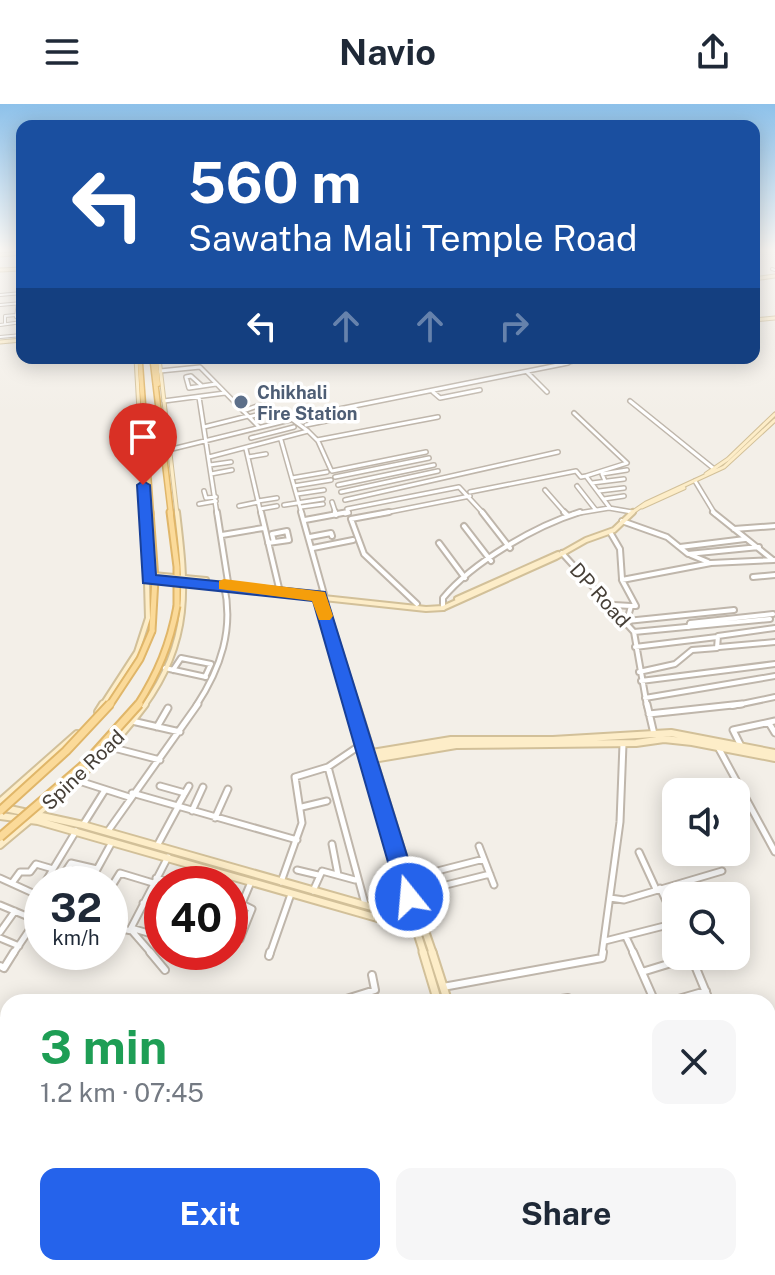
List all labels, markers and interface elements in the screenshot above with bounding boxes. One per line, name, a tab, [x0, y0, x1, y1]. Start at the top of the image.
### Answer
icon: menu	[40, 30, 84, 74]
icon: share	[691, 30, 735, 74]
text: Navio	[339, 31, 436, 73]
text: 560 m	[188, 150, 361, 216]
icon: left	[56, 152, 160, 256]
text: Sawatha Mali Temple Road	[188, 217, 638, 259]
icon: left	[240, 304, 284, 348]
icon: ahead	[324, 304, 368, 348]
icon: ahead	[408, 304, 452, 348]
icon: right	[492, 304, 536, 348]
place label: Chikhali Fire Station	[257, 382, 358, 424]
marker: Chikhali Fire Station	[232, 393, 250, 411]
pin	[109, 403, 177, 485]
icon: arrive	[121, 415, 165, 459]
street label: DP Road	[565, 558, 635, 632]
street label: Spine Road	[37, 725, 129, 815]
map controls	[662, 778, 750, 970]
button: sound	[662, 778, 750, 866]
position arrow	[367, 855, 451, 939]
speed limit sign: 40	[144, 866, 248, 970]
button: search	[662, 882, 750, 970]
text: 32	[50, 884, 102, 931]
text: km/h	[52, 926, 100, 950]
text: 3 min	[40, 1018, 167, 1075]
button: close	[652, 1020, 736, 1104]
text: 1.2 km · 07:45	[40, 1077, 204, 1108]
button: Exit	[40, 1168, 380, 1260]
button: Share	[396, 1168, 736, 1260]

